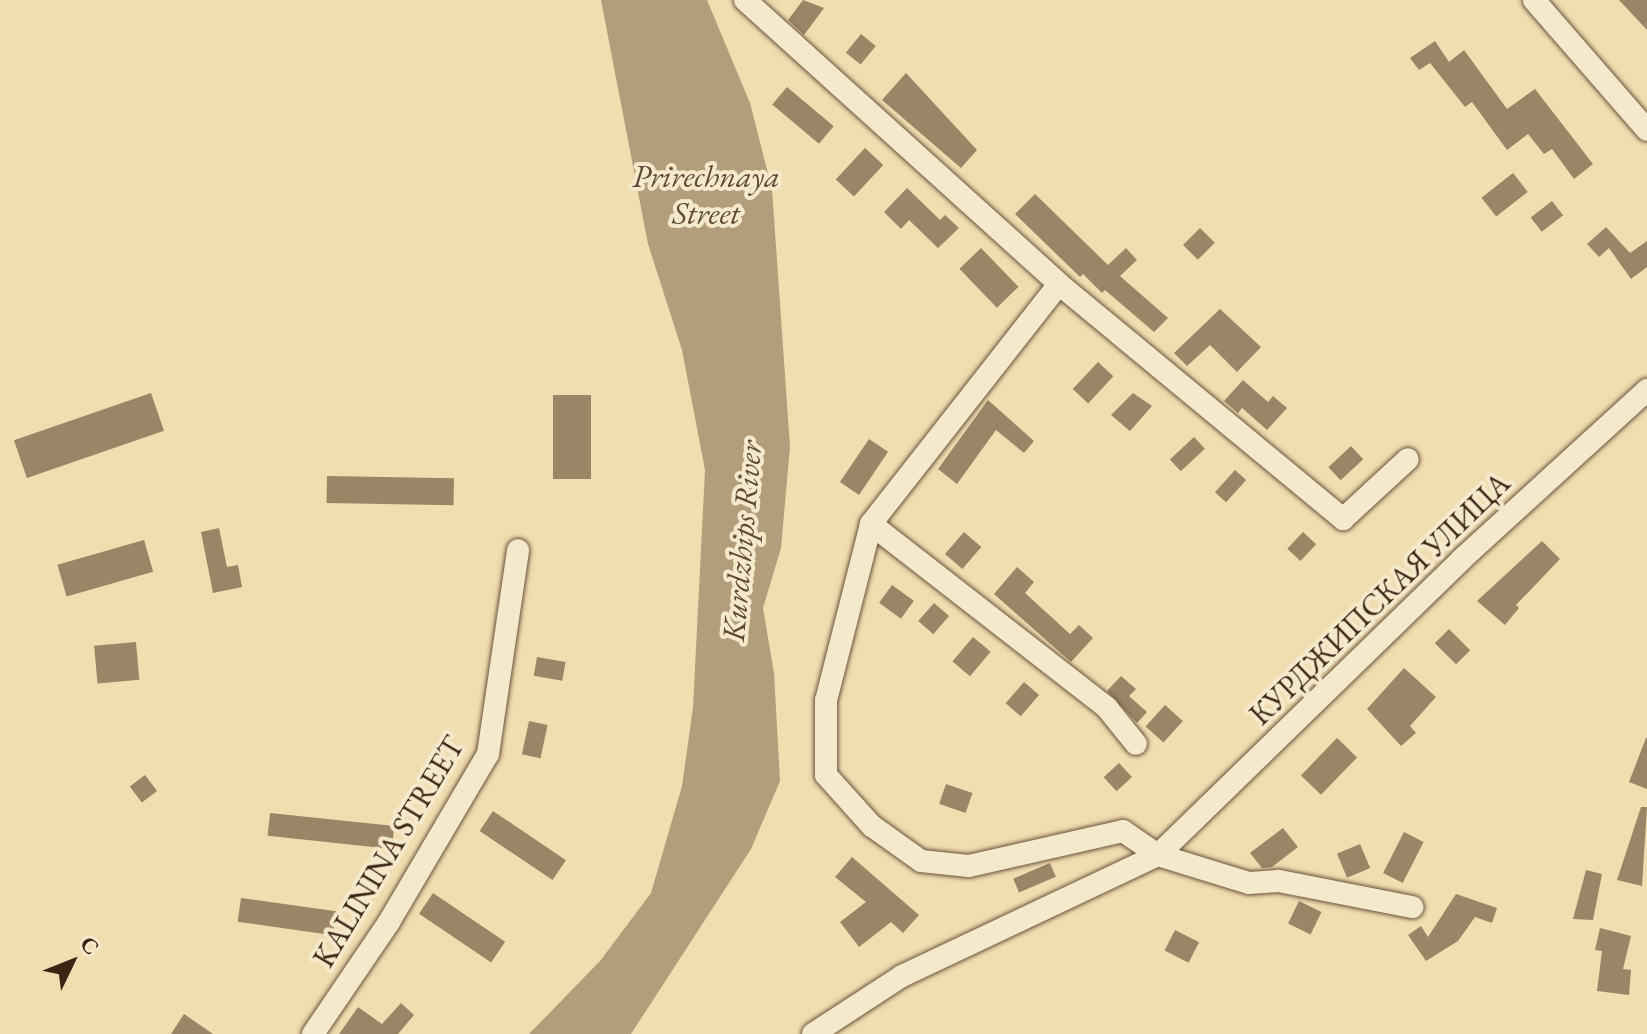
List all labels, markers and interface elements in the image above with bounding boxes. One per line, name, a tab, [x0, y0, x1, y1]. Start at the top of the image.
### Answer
water label: Prirechnaya Street	[632, 158, 780, 233]
water label: Kurdzhips River	[714, 439, 770, 643]
street label: КУРДЖИПСКАЯ УЛИЦА	[1242, 465, 1518, 733]
street label: KALININA STREET	[306, 730, 472, 974]
north arrow	[32, 922, 112, 1002]
text: С	[74, 930, 106, 961]

